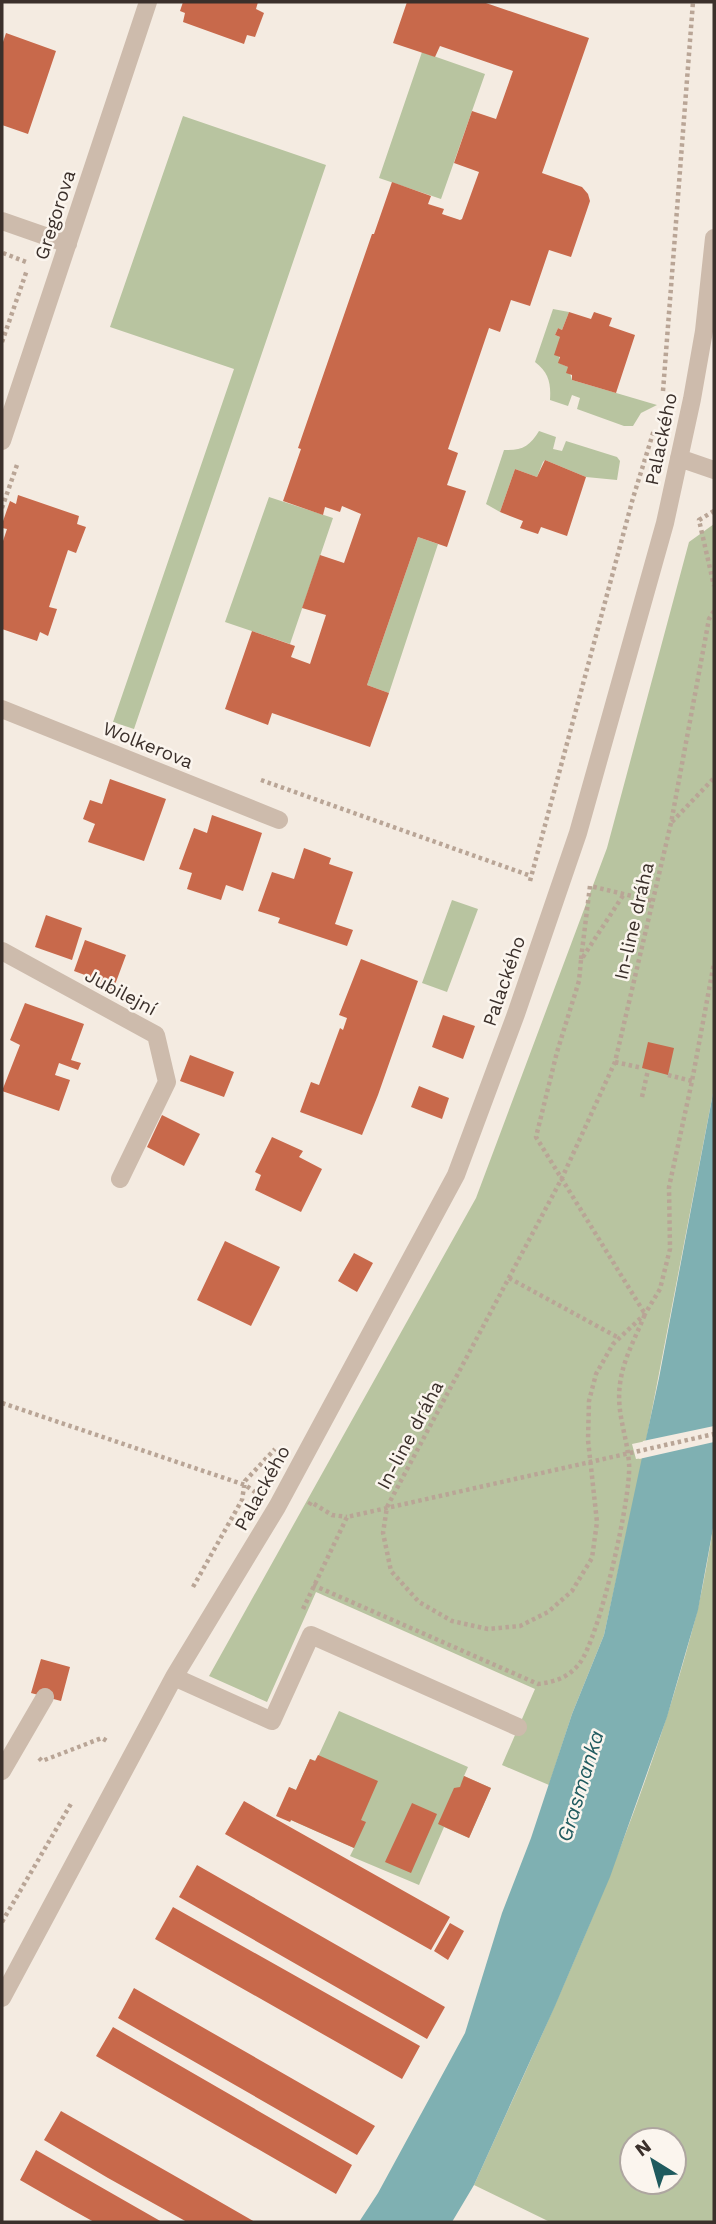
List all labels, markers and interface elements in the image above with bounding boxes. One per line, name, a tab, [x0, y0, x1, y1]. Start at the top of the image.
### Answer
street label: Gregorova	[30, 167, 80, 263]
street label: Palackého	[640, 391, 682, 487]
street label: Wolkerova	[99, 716, 197, 774]
street label: In-line dráha	[609, 860, 659, 982]
street label: Palackého	[478, 933, 530, 1029]
street label: Jubilejní	[81, 964, 161, 1020]
street label: In-line dráha	[372, 1377, 448, 1493]
street label: Palackého	[229, 1441, 295, 1535]
water label: Grasmanka	[551, 1727, 609, 1845]
north arrow	[618, 2126, 688, 2196]
text: N	[631, 2134, 656, 2161]

